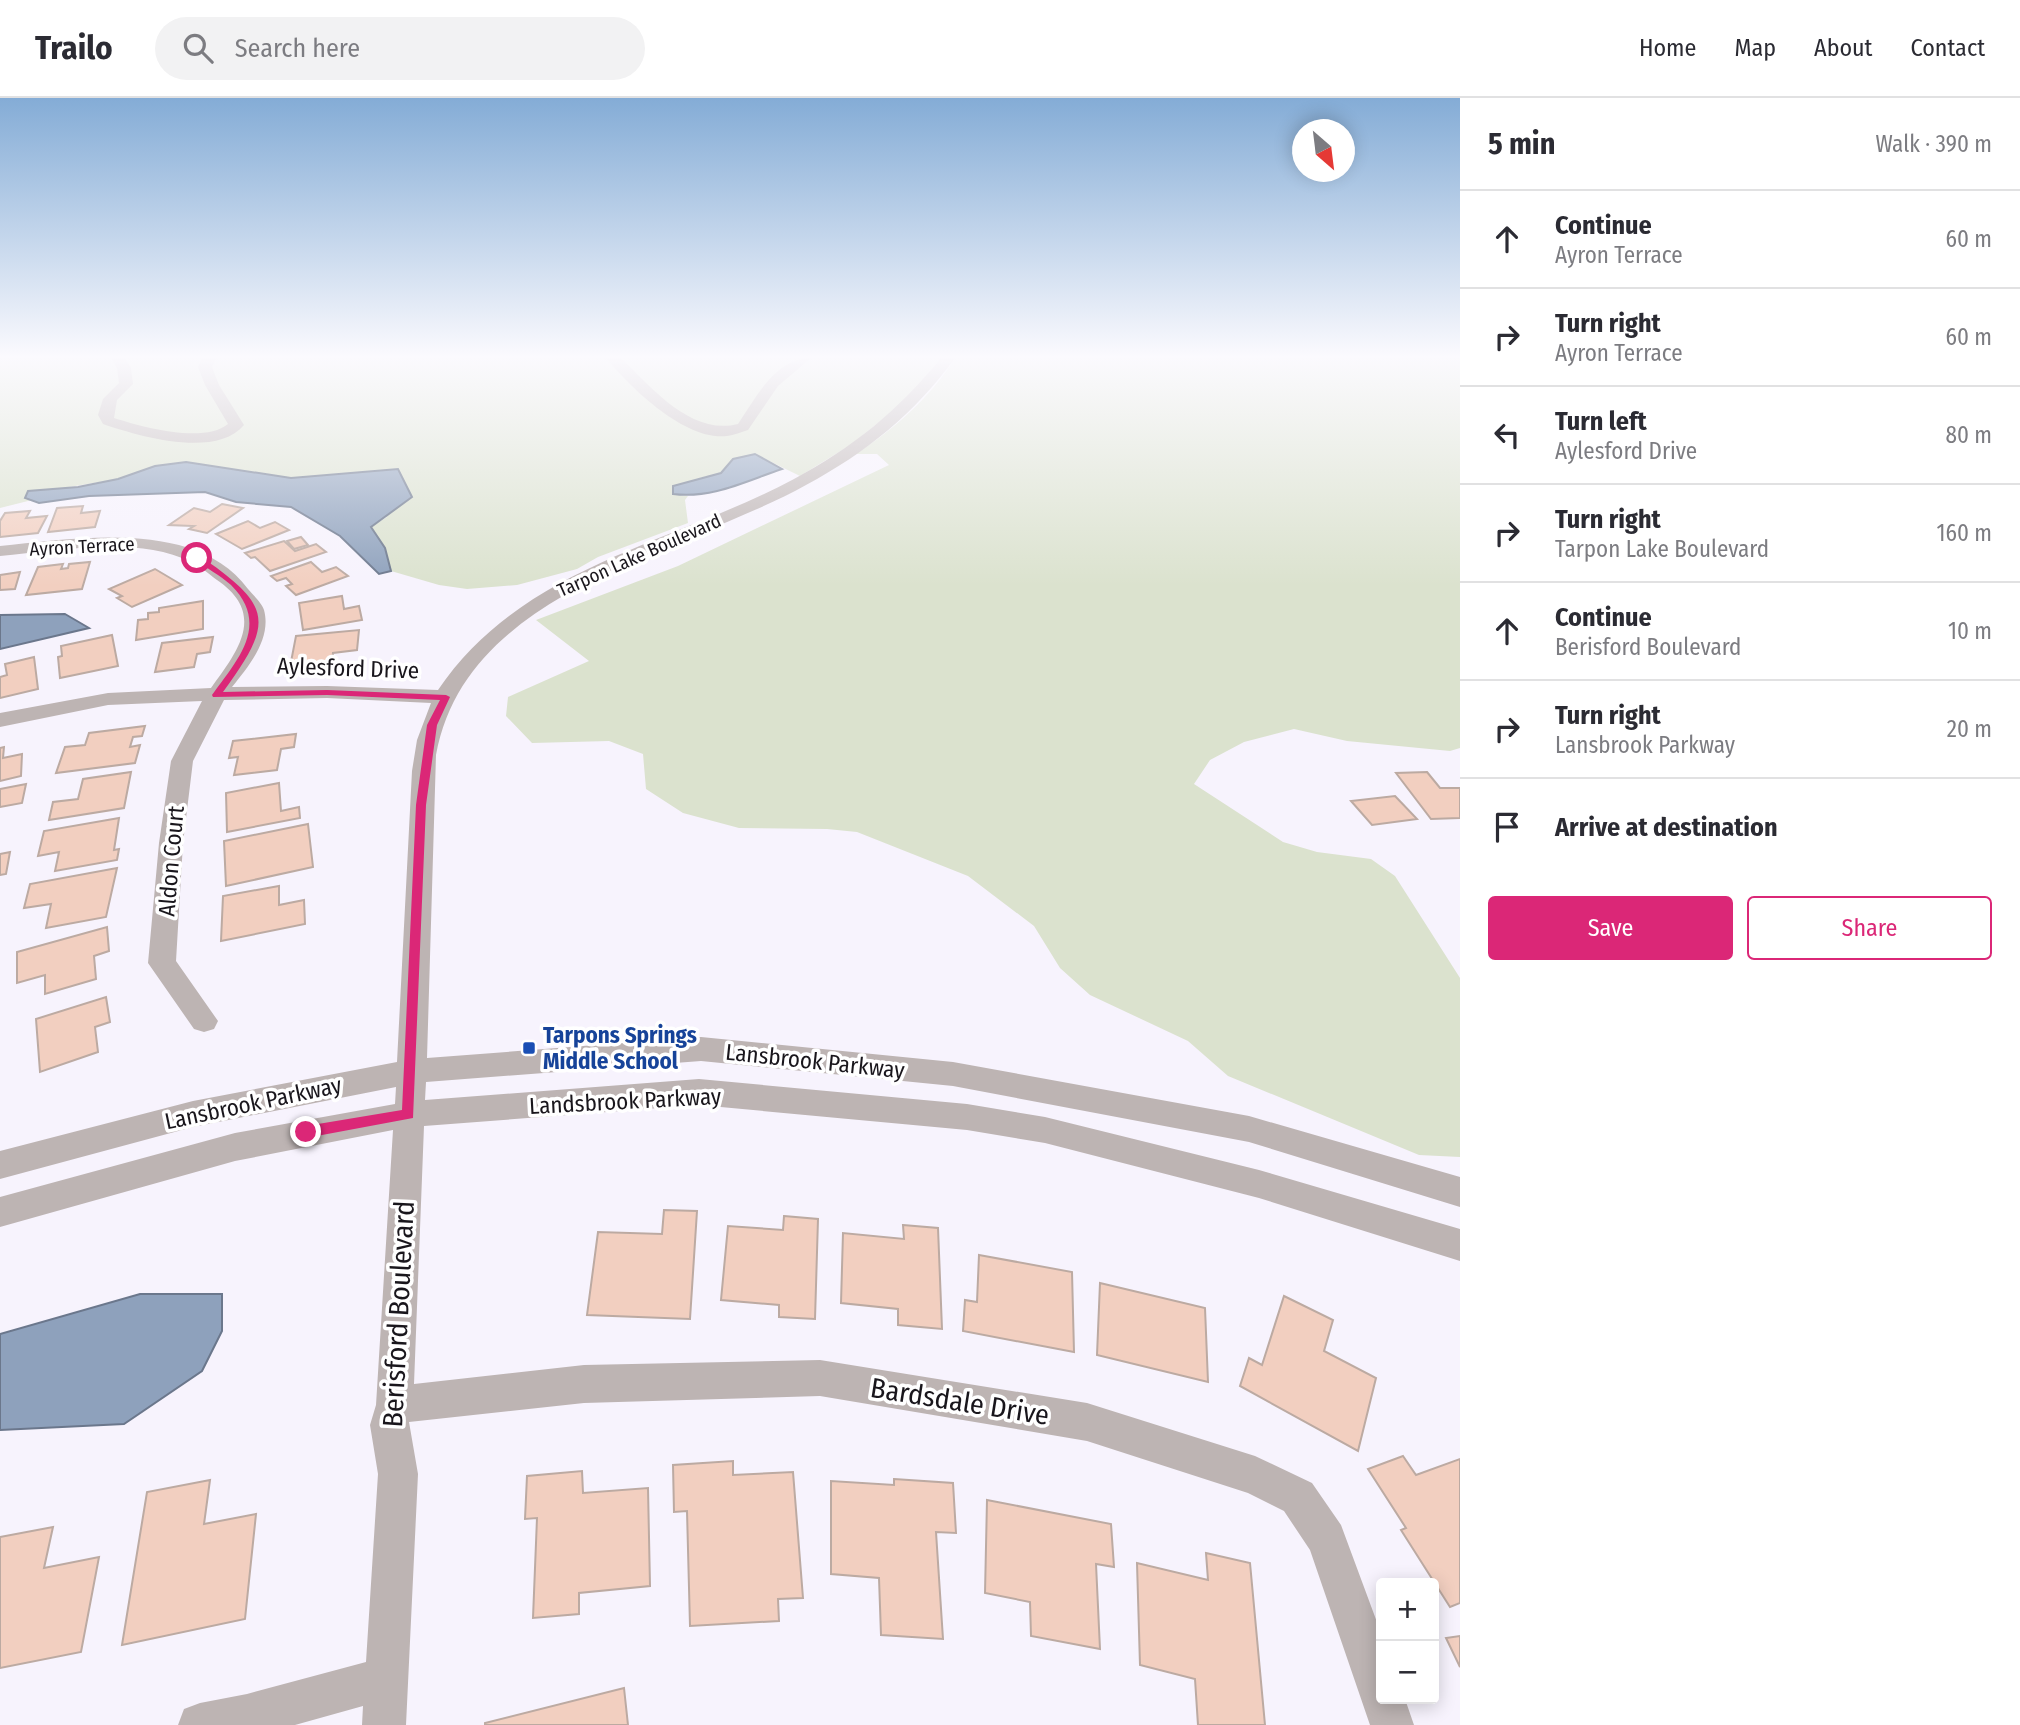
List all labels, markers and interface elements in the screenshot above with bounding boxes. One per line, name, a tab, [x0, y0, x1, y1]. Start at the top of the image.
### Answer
search box	[155, 17, 645, 80]
text: Trailo	[35, 28, 113, 68]
icon: search	[179, 29, 217, 67]
text: Search here	[235, 33, 360, 64]
text: Home	[1639, 34, 1696, 62]
text: Map	[1734, 34, 1776, 62]
text: About	[1814, 34, 1872, 62]
text: Contact	[1910, 34, 1985, 62]
north arrow	[1292, 119, 1355, 182]
text: 5 min	[1488, 126, 1555, 162]
text: Walk · 390 m	[1876, 130, 1992, 158]
text: Continue	[1555, 210, 1652, 241]
icon: ahead	[1488, 220, 1526, 258]
text: 60 m	[1946, 225, 1992, 253]
text: Ayron Terrace	[1555, 241, 1683, 269]
text: Turn right	[1555, 308, 1661, 339]
icon: right	[1488, 318, 1526, 356]
text: 60 m	[1946, 323, 1992, 351]
text: Ayron Terrace	[1555, 339, 1683, 367]
text: Turn left	[1555, 406, 1647, 437]
icon: left	[1488, 416, 1526, 454]
text: 80 m	[1945, 421, 1992, 449]
text: Aylesford Drive	[1555, 437, 1697, 465]
text: Turn right	[1555, 504, 1661, 535]
street label: Tarpon Lake Boulevard	[554, 509, 725, 602]
icon: right	[1488, 514, 1526, 552]
text: 160 m	[1937, 519, 1992, 547]
street label: Ayron Terrace	[29, 532, 135, 561]
text: Tarpon Lake Boulevard	[1555, 535, 1769, 563]
route start	[181, 542, 212, 573]
text: Continue	[1555, 602, 1652, 633]
icon: ahead	[1488, 612, 1526, 650]
text: 10 m	[1948, 617, 1992, 645]
text: Berisford Boulevard	[1555, 633, 1741, 661]
street label: Aylesford Drive	[276, 652, 420, 684]
text: Turn right	[1555, 700, 1661, 731]
icon: right	[1488, 710, 1526, 748]
text: 20 m	[1947, 715, 1992, 743]
text: Lansbrook Parkway	[1555, 731, 1735, 759]
street label: Aldon Court	[152, 804, 190, 917]
icon: arrive	[1488, 808, 1526, 846]
text: Arrive at destination	[1555, 812, 1778, 843]
button: Save	[1488, 896, 1733, 960]
button: Share	[1747, 896, 1992, 960]
place label: Tarpons Springs Middle School	[543, 1021, 697, 1075]
street label: Lansbrook Parkway	[724, 1038, 907, 1084]
marker: Tarpons Springs Middle School	[521, 1040, 537, 1056]
street label: Lansbrook Parkway	[162, 1070, 345, 1135]
street label: Landsbrook Parkway	[528, 1082, 722, 1120]
route end	[290, 1116, 321, 1147]
street label: Berisford Boulevard	[376, 1200, 421, 1428]
street label: Bardsdale Drive	[868, 1371, 1052, 1432]
map controls	[1376, 1578, 1439, 1704]
button: +	[1376, 1578, 1439, 1641]
button: −	[1376, 1641, 1439, 1704]

